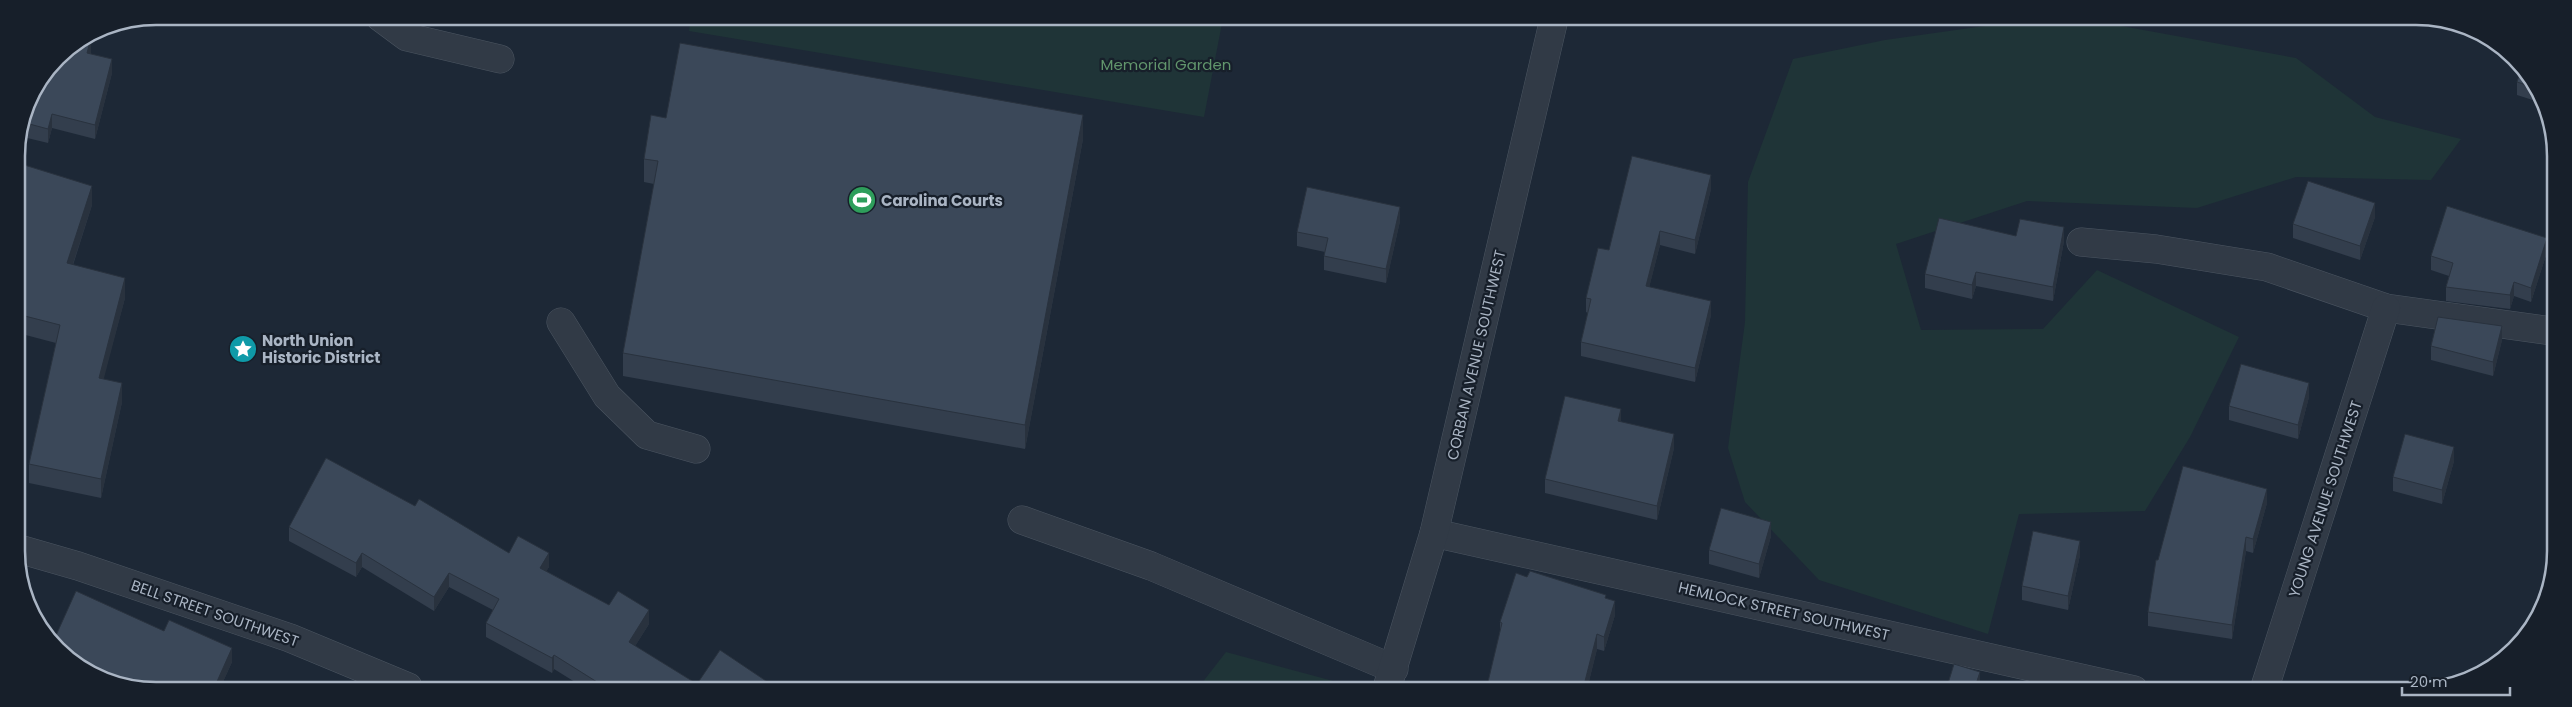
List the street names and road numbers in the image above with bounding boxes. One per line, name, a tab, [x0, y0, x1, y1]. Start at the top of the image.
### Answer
street label: CORBAN AVENUE SOUTHWEST	[1442, 248, 1510, 462]
street label: YOUNG AVENUE SOUTHWEST	[2283, 398, 2367, 600]
street label: BELL STREET SOUTHWEST	[128, 574, 302, 652]
street label: HEMLOCK STREET SOUTHWEST	[1676, 576, 1892, 646]

